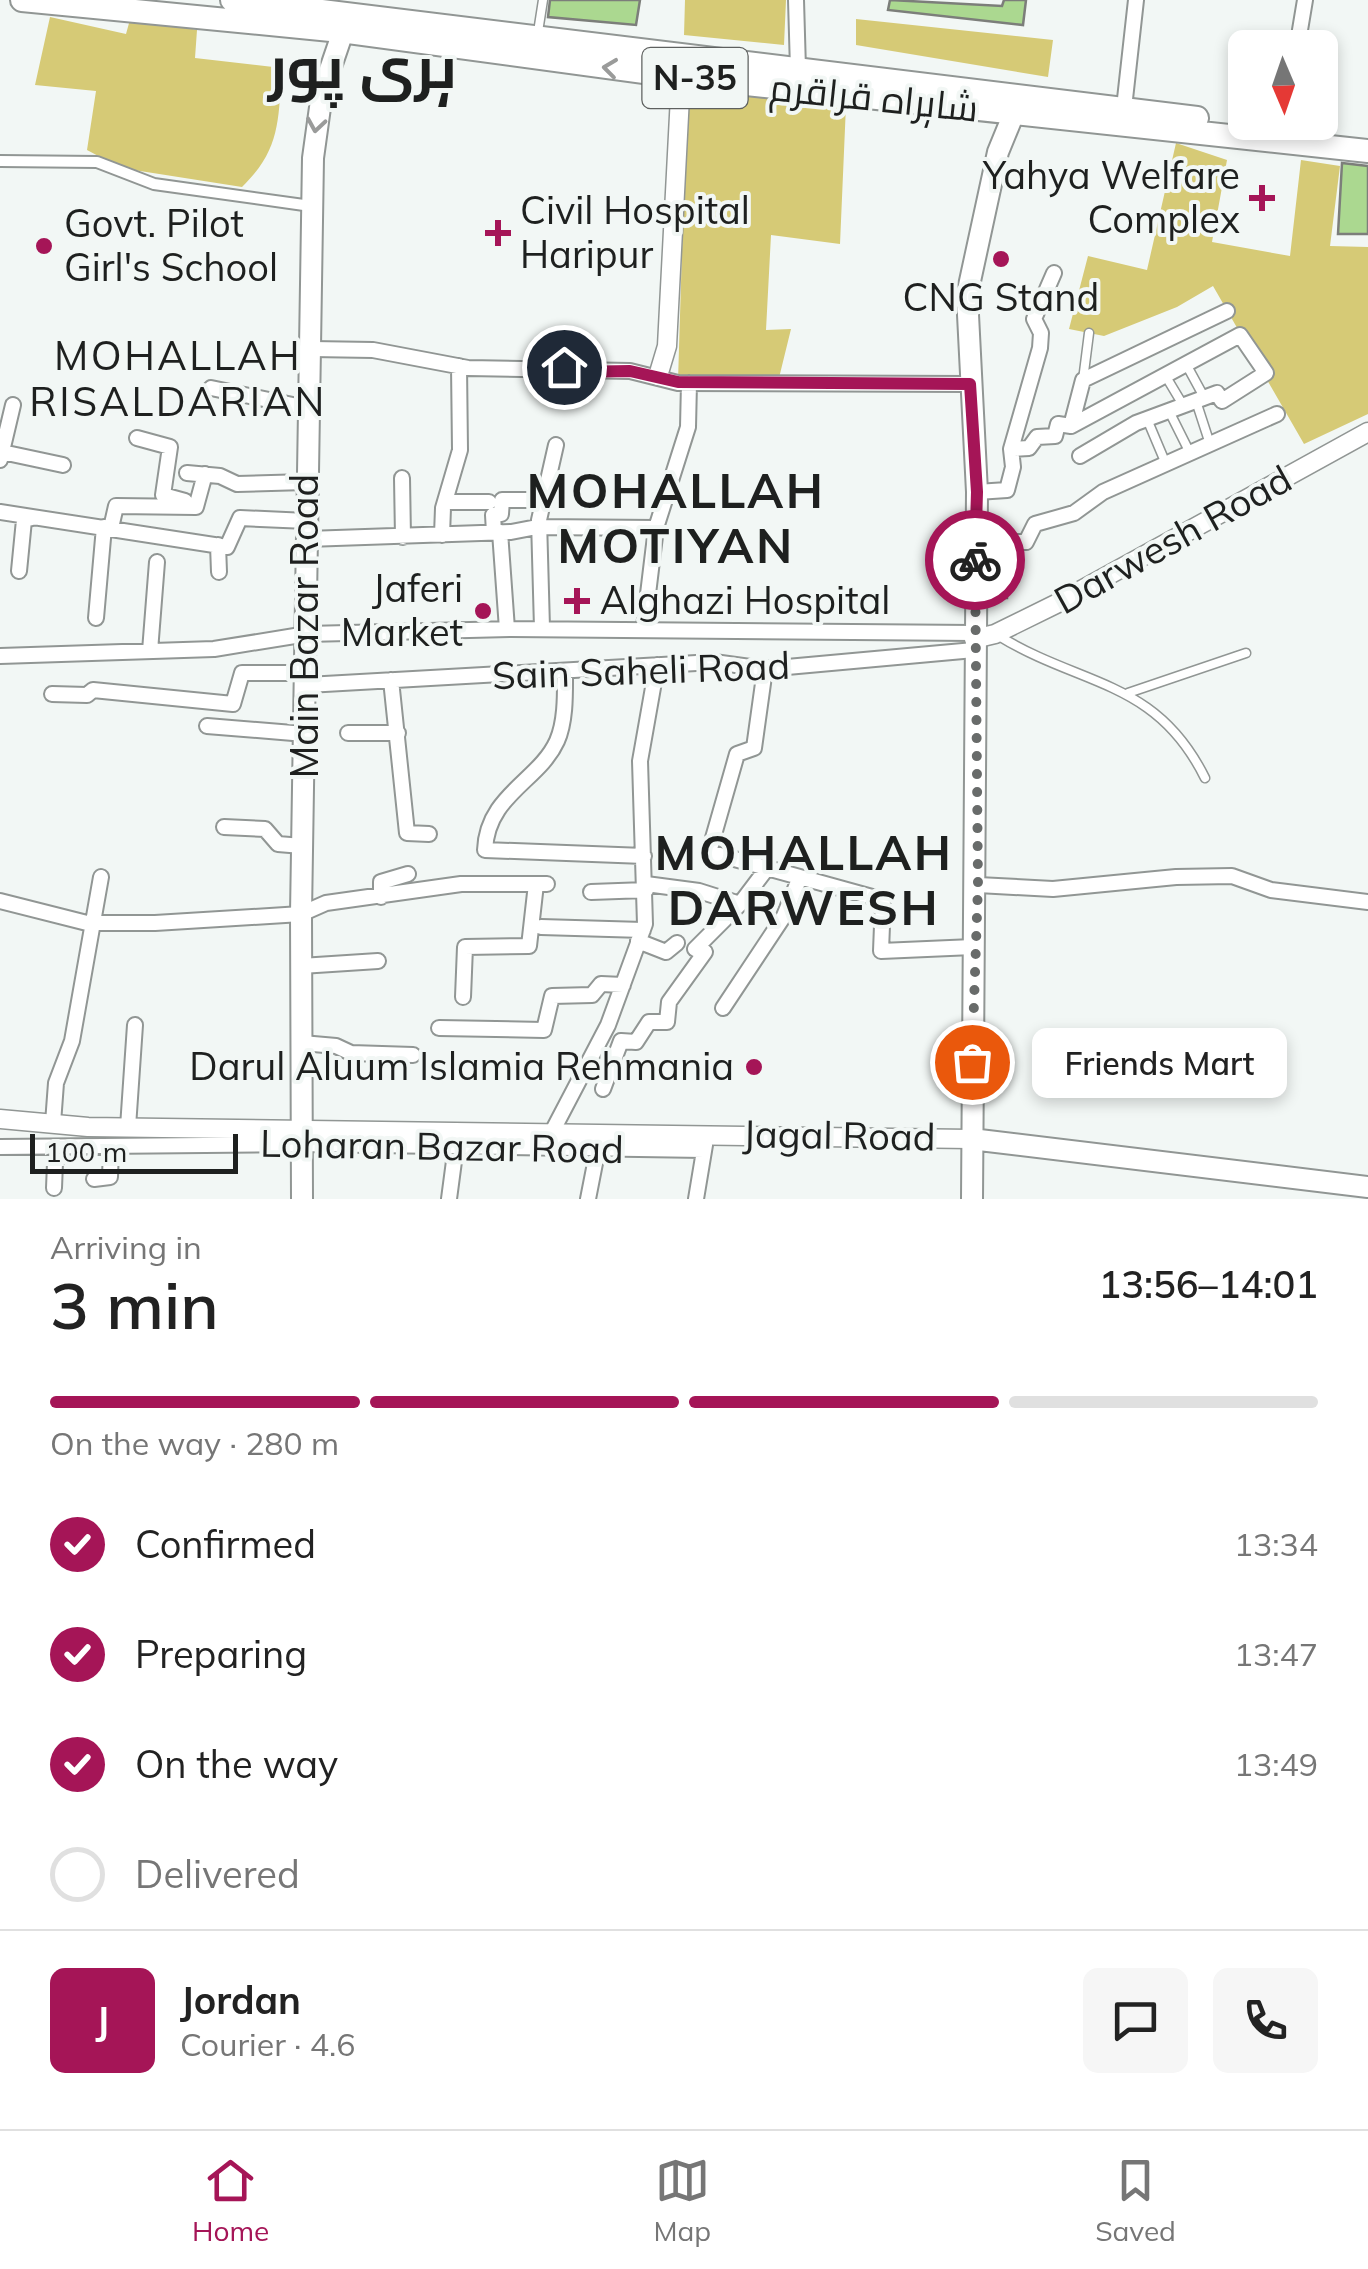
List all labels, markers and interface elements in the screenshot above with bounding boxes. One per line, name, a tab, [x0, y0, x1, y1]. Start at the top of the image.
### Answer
district label: ہری پور	[266, 30, 456, 108]
north arrow	[1228, 30, 1338, 140]
map controls	[1228, 30, 1338, 140]
road number: N-35	[642, 48, 748, 108]
one-way arrow	[602, 58, 618, 79]
street label: شاہراہ قراقرم	[767, 62, 981, 135]
one-way arrow	[307, 117, 328, 134]
place label: Yahya Welfare Complex	[982, 151, 1240, 243]
marker: Yahya Welfare Complex	[1249, 185, 1275, 211]
place label: Civil Hospital Haripur	[520, 186, 750, 278]
place label: Govt. Pilot Girl's School	[64, 199, 278, 291]
marker: Civil Hospital Haripur	[485, 220, 511, 246]
marker: Govt. Pilot Girl's School	[33, 235, 55, 257]
marker: CNG Stand	[990, 248, 1012, 270]
place label: CNG Stand	[903, 273, 1099, 321]
pin	[522, 325, 607, 410]
district label: MOHALLAH RISALDARIAN	[29, 330, 327, 426]
icon: home	[537, 340, 592, 395]
street label: Darwesh Road	[1046, 454, 1299, 624]
district label: MOHALLAH MOTIYAN	[527, 460, 825, 575]
street label: Main Bazar Road	[280, 474, 328, 778]
courier	[925, 510, 1025, 610]
icon: bike	[948, 533, 1003, 588]
place label: Jaferi Market	[341, 564, 463, 656]
place label: Alghazi Hospital	[600, 576, 890, 624]
marker: Alghazi Hospital	[564, 588, 590, 614]
marker: Jaferi Market	[472, 600, 494, 622]
street label: Sain Saheli Road	[491, 641, 791, 699]
district label: MOHALLAH DARWESH	[655, 822, 953, 937]
pin	[930, 1020, 1015, 1105]
callout: Friends Mart	[1032, 1027, 1287, 1097]
icon: bag	[945, 1035, 1000, 1090]
place label: Darul Aluum Islamia Rehmania	[189, 1042, 734, 1090]
text: Friends Mart	[1065, 1043, 1254, 1083]
marker: Darul Aluum Islamia Rehmania	[743, 1056, 765, 1078]
street label: Jagal Road	[742, 1109, 936, 1161]
street label: Loharan Bazar Road	[260, 1119, 624, 1173]
scale bar	[30, 1129, 238, 1174]
text: 100 m	[45, 1134, 127, 1169]
text: Arriving in	[50, 1227, 202, 1267]
text: 13:56–14:01	[1098, 1260, 1318, 1308]
text: 3 min	[50, 1264, 219, 1345]
text: On the way · 280 m	[50, 1423, 339, 1463]
icon: check	[50, 1517, 105, 1572]
text: Confirmed	[135, 1520, 316, 1568]
text: 13:34	[1234, 1524, 1318, 1564]
icon: check	[50, 1627, 105, 1682]
text: Preparing	[135, 1630, 307, 1678]
text: 13:47	[1234, 1634, 1318, 1674]
icon: check	[50, 1737, 105, 1792]
text: On the way	[135, 1740, 338, 1788]
text: 13:49	[1234, 1744, 1318, 1784]
text: Delivered	[135, 1850, 300, 1898]
button: chat	[1083, 1968, 1188, 2073]
button: phone	[1213, 1968, 1318, 2073]
text: Jordan	[180, 1976, 301, 2024]
text: J	[96, 1996, 109, 2044]
text: Courier · 4.6	[180, 2024, 356, 2064]
tab: Home	[192, 2153, 269, 2248]
tab: Map	[653, 2153, 711, 2248]
tab: Saved	[1095, 2153, 1176, 2248]

